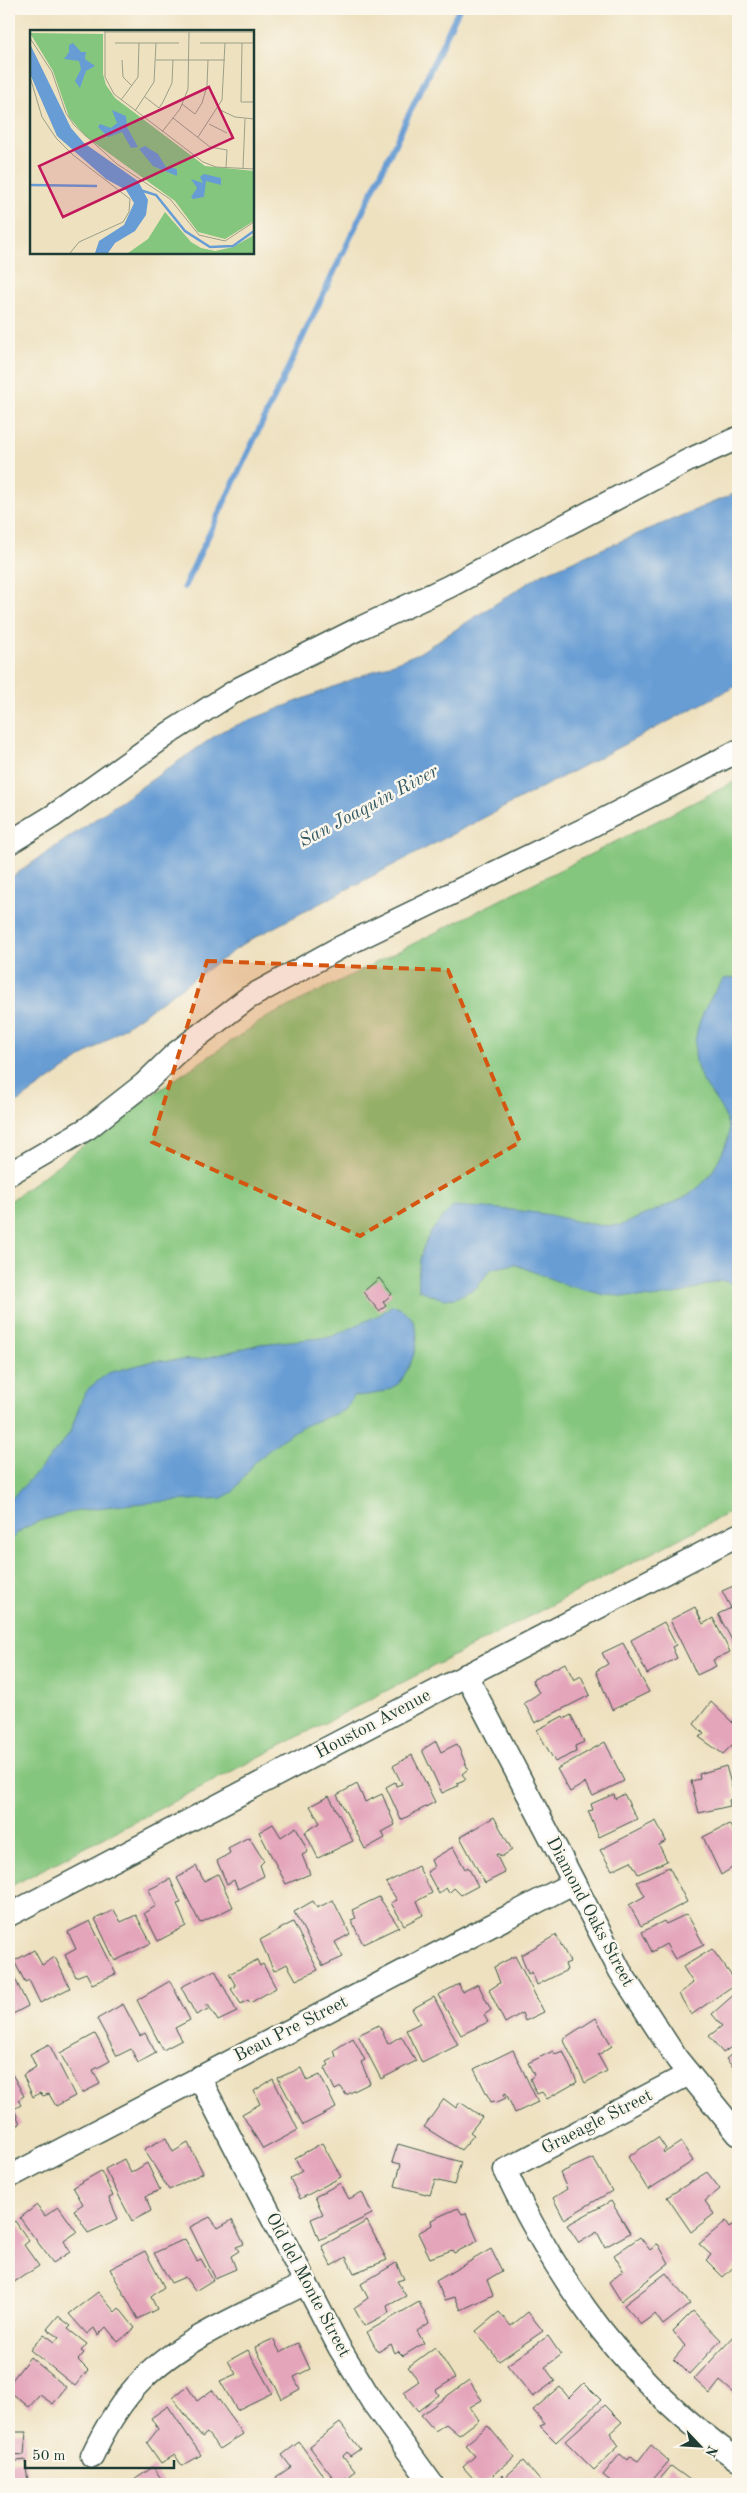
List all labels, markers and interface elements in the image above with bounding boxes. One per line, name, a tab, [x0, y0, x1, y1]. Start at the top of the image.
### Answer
inset map	[30, 30, 254, 254]
water label: San Joaquin River	[296, 762, 443, 852]
street label: Houston Avenue	[312, 1686, 434, 1762]
street label: Diamond Oaks Street	[543, 1834, 637, 1990]
street label: Beau Pre Street	[231, 1993, 351, 2065]
street label: Graeagle Street	[539, 2086, 655, 2158]
street label: Old del Monte Street	[262, 2210, 354, 2360]
north arrow	[674, 2420, 724, 2470]
scale bar	[25, 2438, 174, 2470]
text: N	[702, 2443, 719, 2459]
text: 50 m	[32, 2449, 66, 2464]

